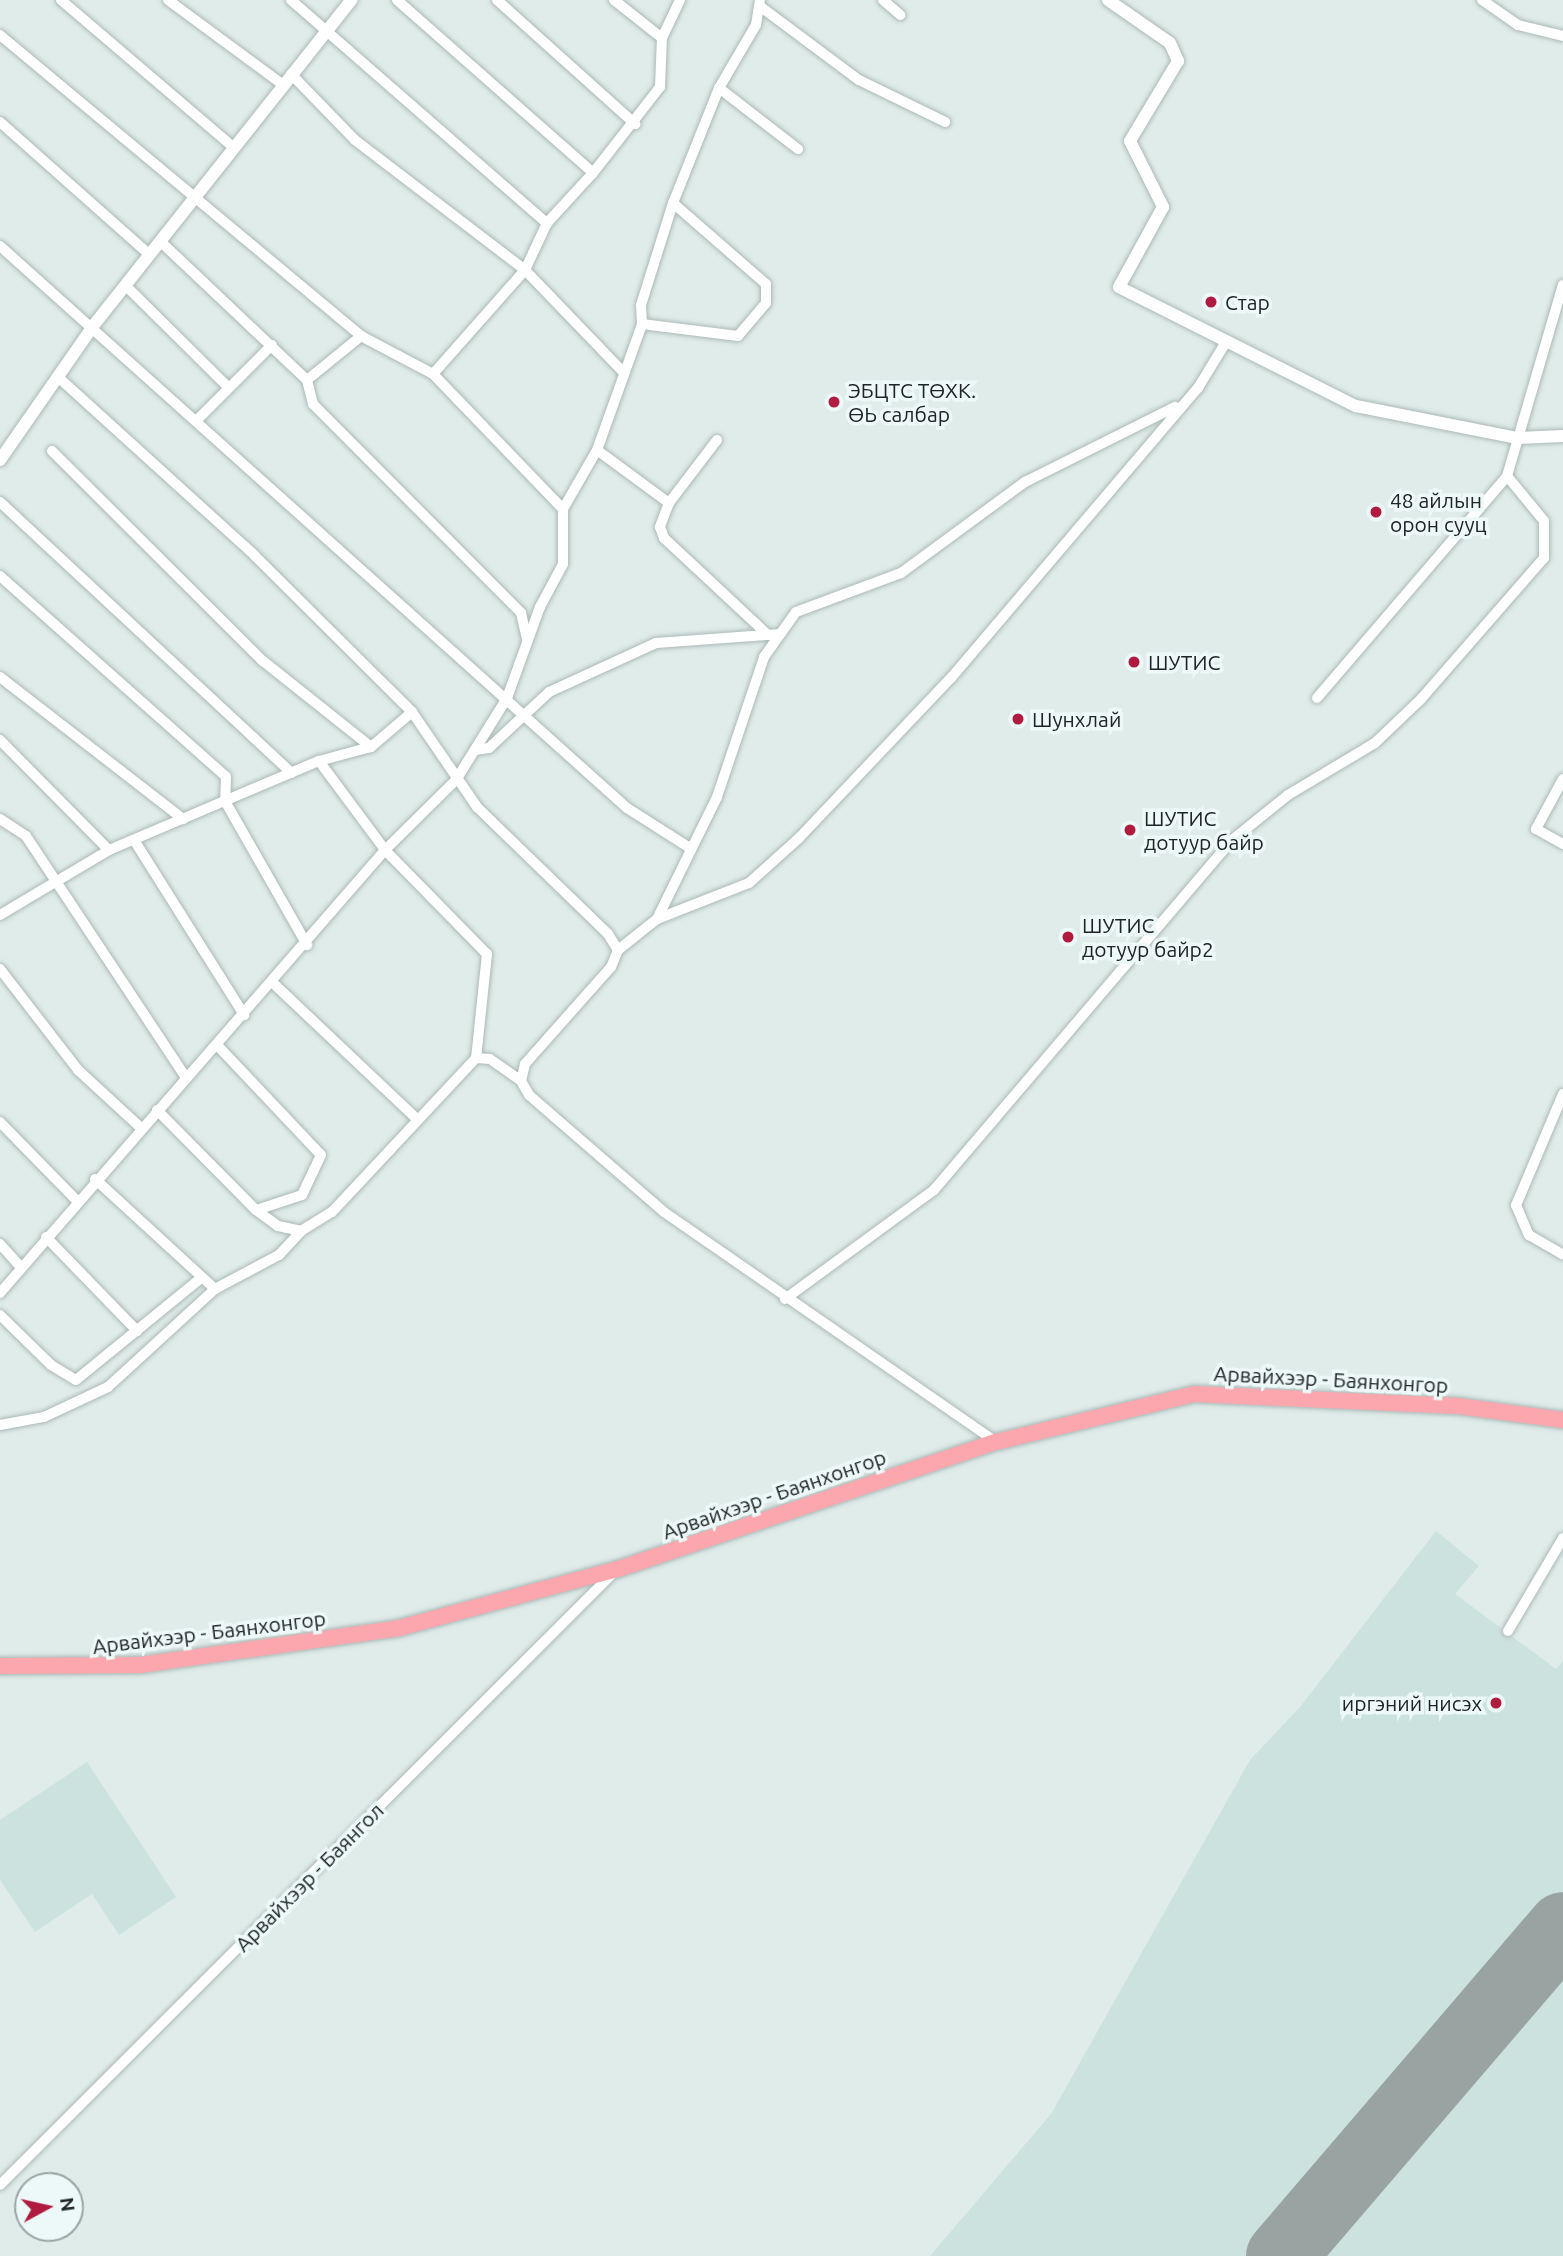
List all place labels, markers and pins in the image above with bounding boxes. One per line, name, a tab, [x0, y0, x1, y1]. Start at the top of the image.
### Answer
place label: Стар	[1225, 289, 1270, 315]
marker: Стар	[1203, 294, 1219, 310]
place label: ЭБЦТС ТӨХК. ӨЬ салбар	[848, 377, 976, 427]
marker: ЭБЦТС ТӨХК. ӨЬ салбар	[826, 394, 842, 410]
place label: 48 айлын орон сууц	[1390, 487, 1487, 537]
marker: 48 айлын орон сууц	[1368, 504, 1384, 520]
place label: ШУТИС	[1148, 649, 1220, 675]
marker: ШУТИС	[1126, 654, 1142, 670]
place label: Шунхлай	[1032, 706, 1121, 732]
marker: Шунхлай	[1010, 711, 1026, 727]
place label: ШУТИС дотуур байр	[1144, 805, 1264, 855]
marker: ШУТИС дотуур байр	[1122, 822, 1138, 838]
place label: ШУТИС дотуур байр2	[1082, 912, 1214, 962]
marker: ШУТИС дотуур байр2	[1060, 929, 1076, 945]
place label: иргэний нисэх	[1342, 1690, 1482, 1716]
marker: иргэний нисэх	[1488, 1695, 1504, 1711]

